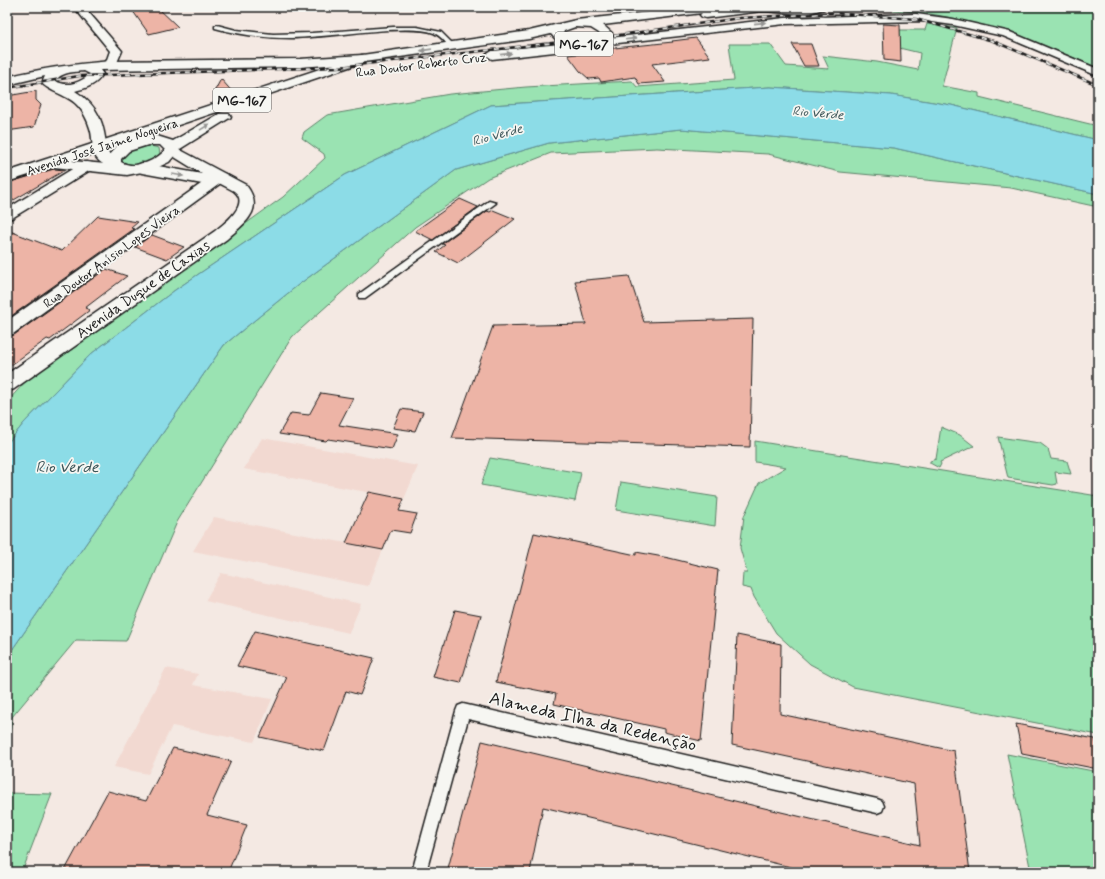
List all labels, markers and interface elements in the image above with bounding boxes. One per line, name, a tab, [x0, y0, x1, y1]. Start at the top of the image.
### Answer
one-way arrow	[754, 20, 766, 27]
road number: MG-167	[555, 32, 613, 56]
one-way arrow	[625, 36, 637, 42]
one-way arrow	[420, 47, 432, 53]
street label: Rua Doutor Roberto Cruz	[355, 49, 487, 82]
one-way arrow	[500, 50, 512, 57]
road number: MG-167	[213, 88, 271, 112]
water label: Rio Verde	[792, 103, 845, 124]
street label: Avenida José Jaime Nogueira	[24, 115, 181, 180]
water label: Rio Verde	[470, 120, 525, 150]
one-way arrow	[200, 123, 210, 131]
one-way arrow	[172, 173, 184, 179]
street label: Rua Doutor Anísio Lopes Vieira	[40, 202, 184, 313]
street label: Avenida Duque de Caxias	[73, 236, 215, 344]
water label: Rio Verde	[35, 457, 100, 478]
street label: Alameda Ilha da Redenção	[487, 686, 699, 758]

